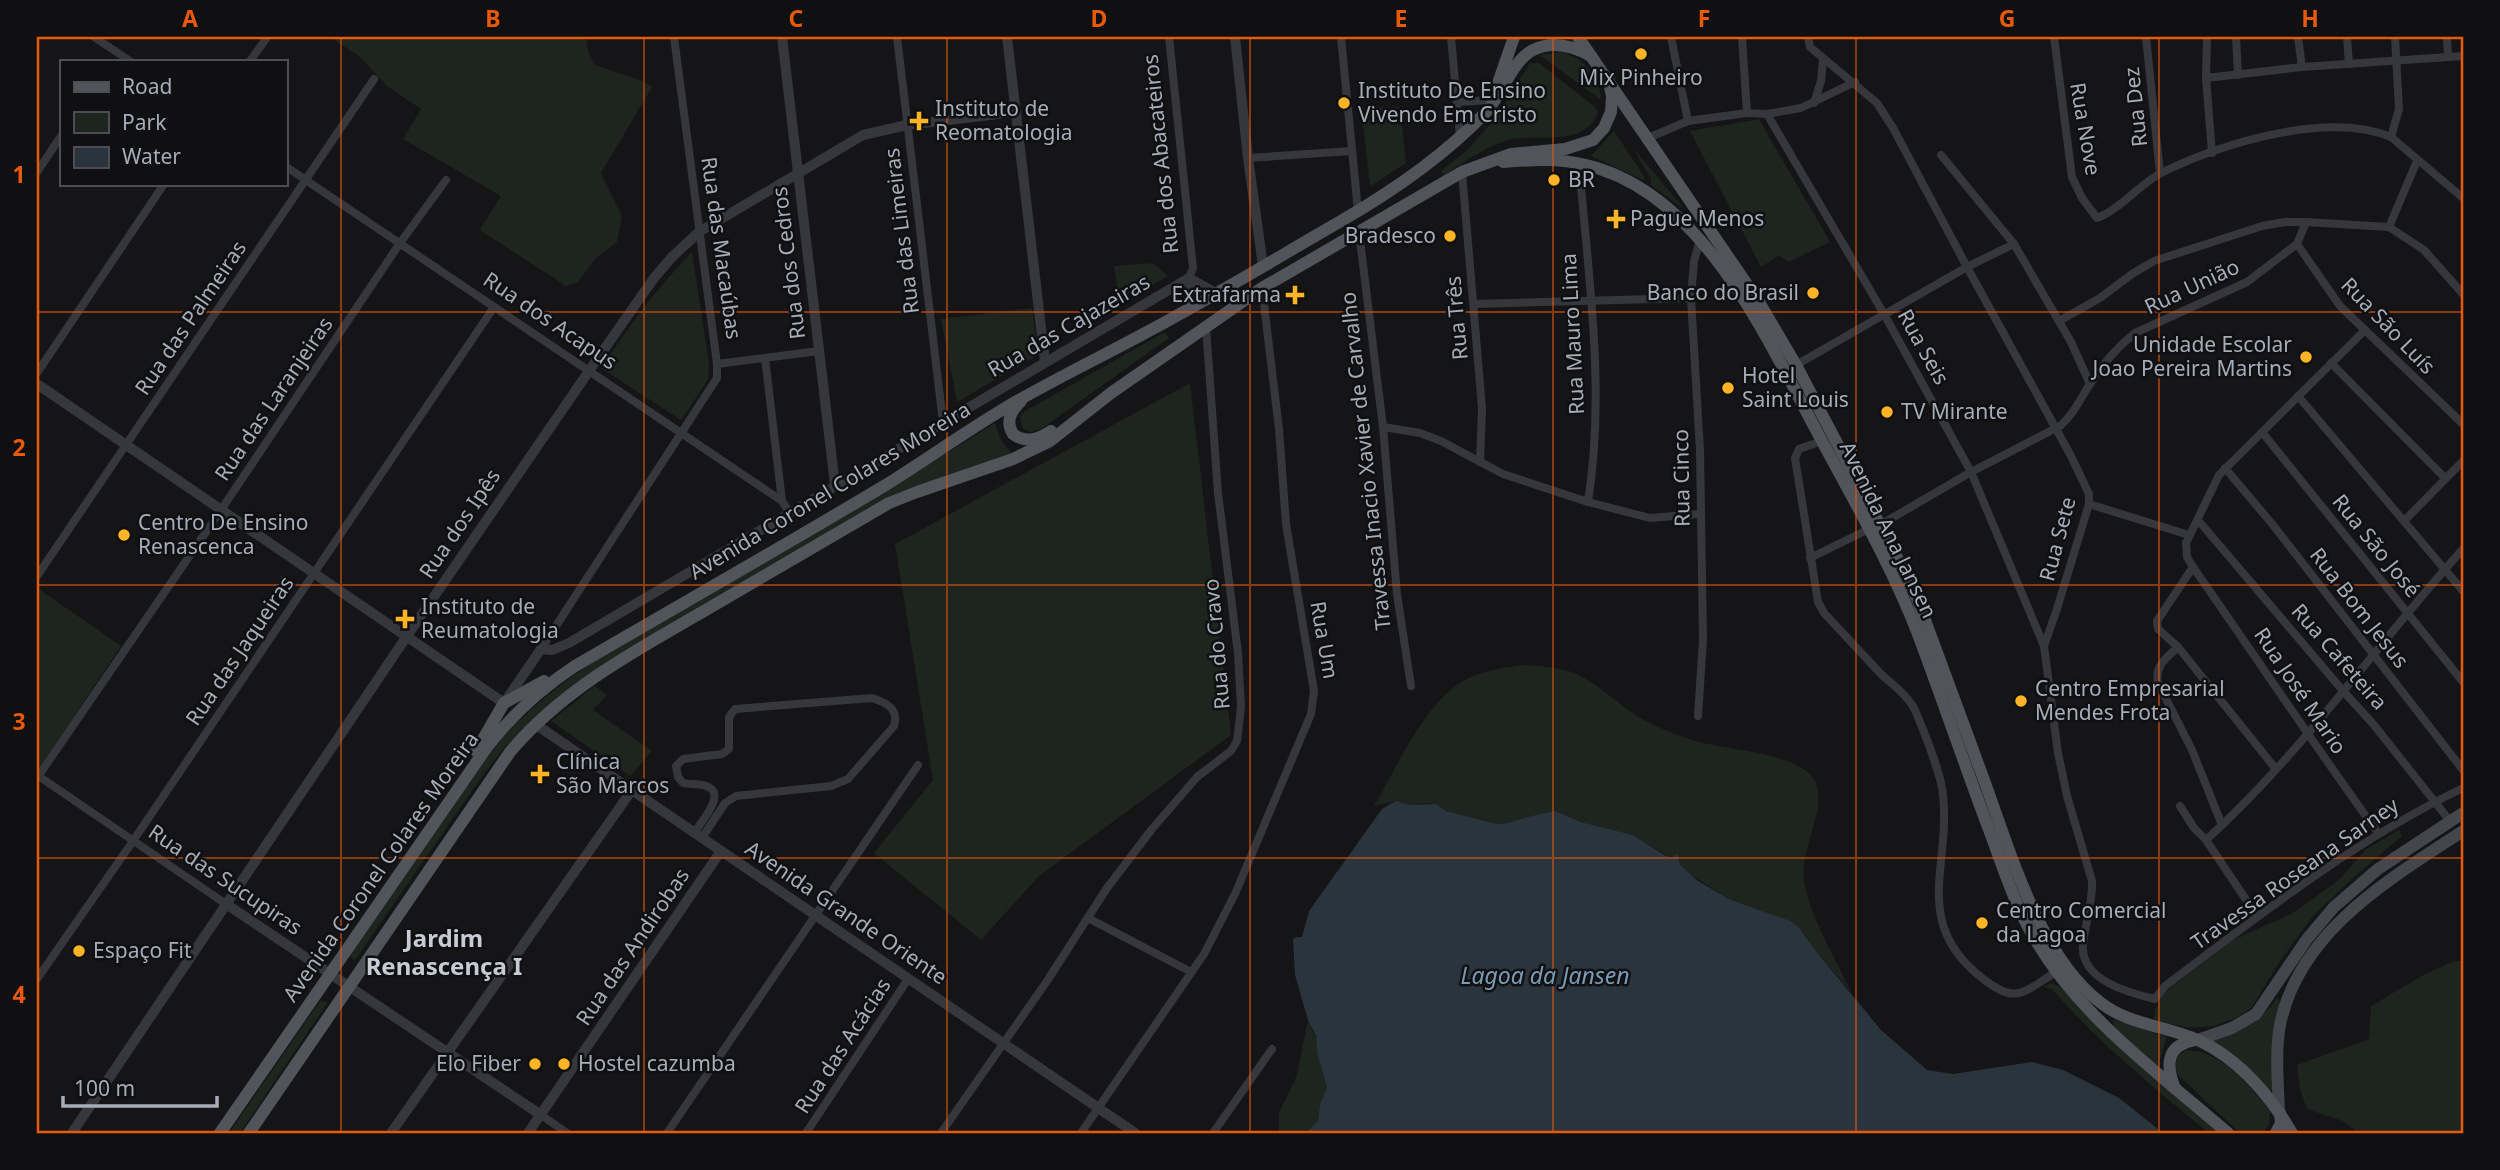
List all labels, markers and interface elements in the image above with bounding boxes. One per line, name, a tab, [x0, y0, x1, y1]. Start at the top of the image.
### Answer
text: A	[182, 2, 198, 34]
text: B	[485, 2, 501, 34]
text: C	[789, 2, 804, 34]
text: D	[1091, 2, 1107, 34]
text: E	[1395, 2, 1407, 34]
text: F	[1698, 2, 1710, 34]
text: G	[1999, 2, 2015, 34]
text: H	[2301, 2, 2319, 34]
marker: Mix Pinheiro	[1633, 46, 1649, 62]
street label: Rua dos Abacateiros	[1136, 53, 1184, 255]
legend	[60, 60, 287, 186]
place label: Mix Pinheiro	[1579, 63, 1703, 91]
street label: Rua Dez	[2117, 66, 2153, 148]
text: Road	[122, 72, 172, 100]
place label: Instituto De Ensino Vivendo Em Cristo	[1358, 76, 1546, 128]
street label: Rua Nove	[2064, 80, 2108, 178]
place label: Instituto de Reomatologia	[935, 94, 1073, 146]
marker: Instituto De Ensino Vivendo Em Cristo	[1336, 95, 1352, 111]
text: Park	[122, 108, 167, 136]
marker: Instituto de Reomatologia	[909, 111, 929, 131]
text: Water	[122, 142, 181, 170]
street label: Rua das Limeiras	[877, 147, 925, 316]
street label: Rua das Macaúbas	[695, 155, 749, 341]
text: 1	[12, 158, 26, 190]
place label: BR	[1568, 165, 1595, 193]
marker: BR	[1546, 172, 1562, 188]
street label: Rua dos Cedros	[765, 185, 811, 341]
place label: Pague Menos	[1630, 204, 1764, 232]
marker: Pague Menos	[1608, 211, 1624, 227]
place label: Bradesco	[1345, 221, 1436, 249]
marker: Bradesco	[1442, 228, 1458, 244]
street label: Rua das Palmeiras	[128, 235, 252, 400]
street label: Rua União	[2140, 252, 2243, 320]
street label: Rua Mauro Lima	[1554, 253, 1590, 415]
street label: Rua dos Acapus	[478, 265, 623, 375]
street label: Rua das Cajazeiras	[982, 267, 1155, 383]
street label: Rua São Luís	[2336, 271, 2442, 380]
street label: Rua Três	[1438, 275, 1474, 361]
place label: Banco do Brasil	[1647, 278, 1799, 306]
place label: Extrafarma	[1172, 280, 1281, 308]
marker: Banco do Brasil	[1805, 285, 1821, 301]
marker: Extrafarma	[1287, 287, 1303, 303]
street label: Travessa Inacio Xavier de Carvalho	[1333, 291, 1397, 631]
street label: Rua Seis	[1892, 304, 1956, 389]
street label: Rua das Laranjeiras	[208, 311, 338, 486]
place label: Unidade Escolar Joao Pereira Martins	[2091, 330, 2292, 382]
marker: Unidade Escolar Joao Pereira Martins	[2298, 349, 2314, 365]
place label: Hotel Saint Louis	[1742, 361, 1849, 413]
marker: Hotel Saint Louis	[1720, 380, 1736, 396]
street label: Avenida Coronel Colares Moreira	[684, 395, 975, 585]
place label: TV Mirante	[1901, 397, 2008, 425]
marker: TV Mirante	[1879, 404, 1895, 420]
street label: Rua Cinco	[1666, 429, 1696, 527]
text: 2	[12, 431, 26, 463]
street label: Avenida Ana Jansen	[1834, 436, 1944, 623]
street label: Rua dos Ipês	[412, 463, 506, 584]
street label: Rua São José	[2327, 488, 2427, 603]
street label: Rua Sete	[2032, 494, 2082, 584]
place label: Centro De Ensino Renascenca	[138, 508, 309, 560]
marker: Centro De Ensino Renascenca	[116, 527, 132, 543]
street label: Rua Bom Jesus	[2304, 541, 2416, 673]
street label: Rua das Jaqueiras	[179, 570, 300, 731]
street label: Rua do Cravo	[1196, 578, 1236, 711]
place label: Instituto de Reumatologia	[421, 592, 559, 644]
street label: Rua Cafeteira	[2286, 597, 2394, 715]
street label: Rua Um	[1304, 599, 1346, 681]
marker: Instituto de Reumatologia	[395, 609, 415, 629]
street label: Rua José Mario	[2248, 622, 2353, 759]
place label: Centro Empresarial Mendes Frota	[2035, 674, 2225, 726]
marker: Centro Empresarial Mendes Frota	[2013, 693, 2029, 709]
text: 3	[12, 705, 26, 737]
street label: Avenida Coronel Colares Moreira	[276, 726, 484, 1007]
place label: Clínica São Marcos	[556, 747, 669, 799]
marker: Clínica São Marcos	[530, 764, 550, 784]
street label: Travessa Roseana Sarney	[2185, 791, 2404, 956]
street label: Rua das Sucupiras	[143, 817, 308, 941]
street label: Avenida Grande Oriente	[740, 834, 953, 990]
street label: Rua das Andirobas	[569, 862, 695, 1031]
place label: Centro Comercial da Lagoa	[1996, 896, 2167, 948]
marker: Centro Comercial da Lagoa	[1974, 915, 1990, 931]
district label: Jardim Renascença I	[366, 921, 522, 982]
place label: Espaço Fit	[93, 936, 192, 964]
marker: Espaço Fit	[71, 943, 87, 959]
water label: Lagoa da Jansen	[1460, 959, 1630, 991]
street label: Rua das Acácias	[788, 972, 896, 1119]
text: 4	[12, 978, 26, 1010]
place label: Elo Fiber	[436, 1049, 521, 1077]
place label: Hostel cazumba	[578, 1049, 736, 1077]
marker: Elo Fiber	[527, 1056, 543, 1072]
marker: Hostel cazumba	[556, 1056, 572, 1072]
scale bar	[63, 1065, 217, 1109]
text: 100 m	[74, 1074, 135, 1102]

